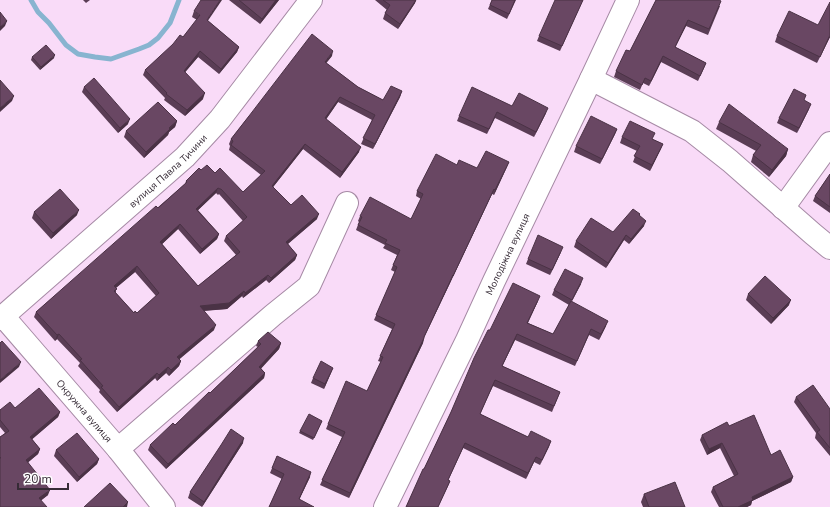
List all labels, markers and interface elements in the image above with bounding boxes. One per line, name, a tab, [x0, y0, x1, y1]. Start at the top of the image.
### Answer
street label: вулиця Павла Тичини	[126, 131, 211, 211]
street label: Молодіжна вулиця	[483, 211, 533, 297]
street label: Окружна вулиця	[53, 377, 115, 446]
scale bar	[18, 465, 68, 491]
text: 20 m	[24, 471, 52, 487]

